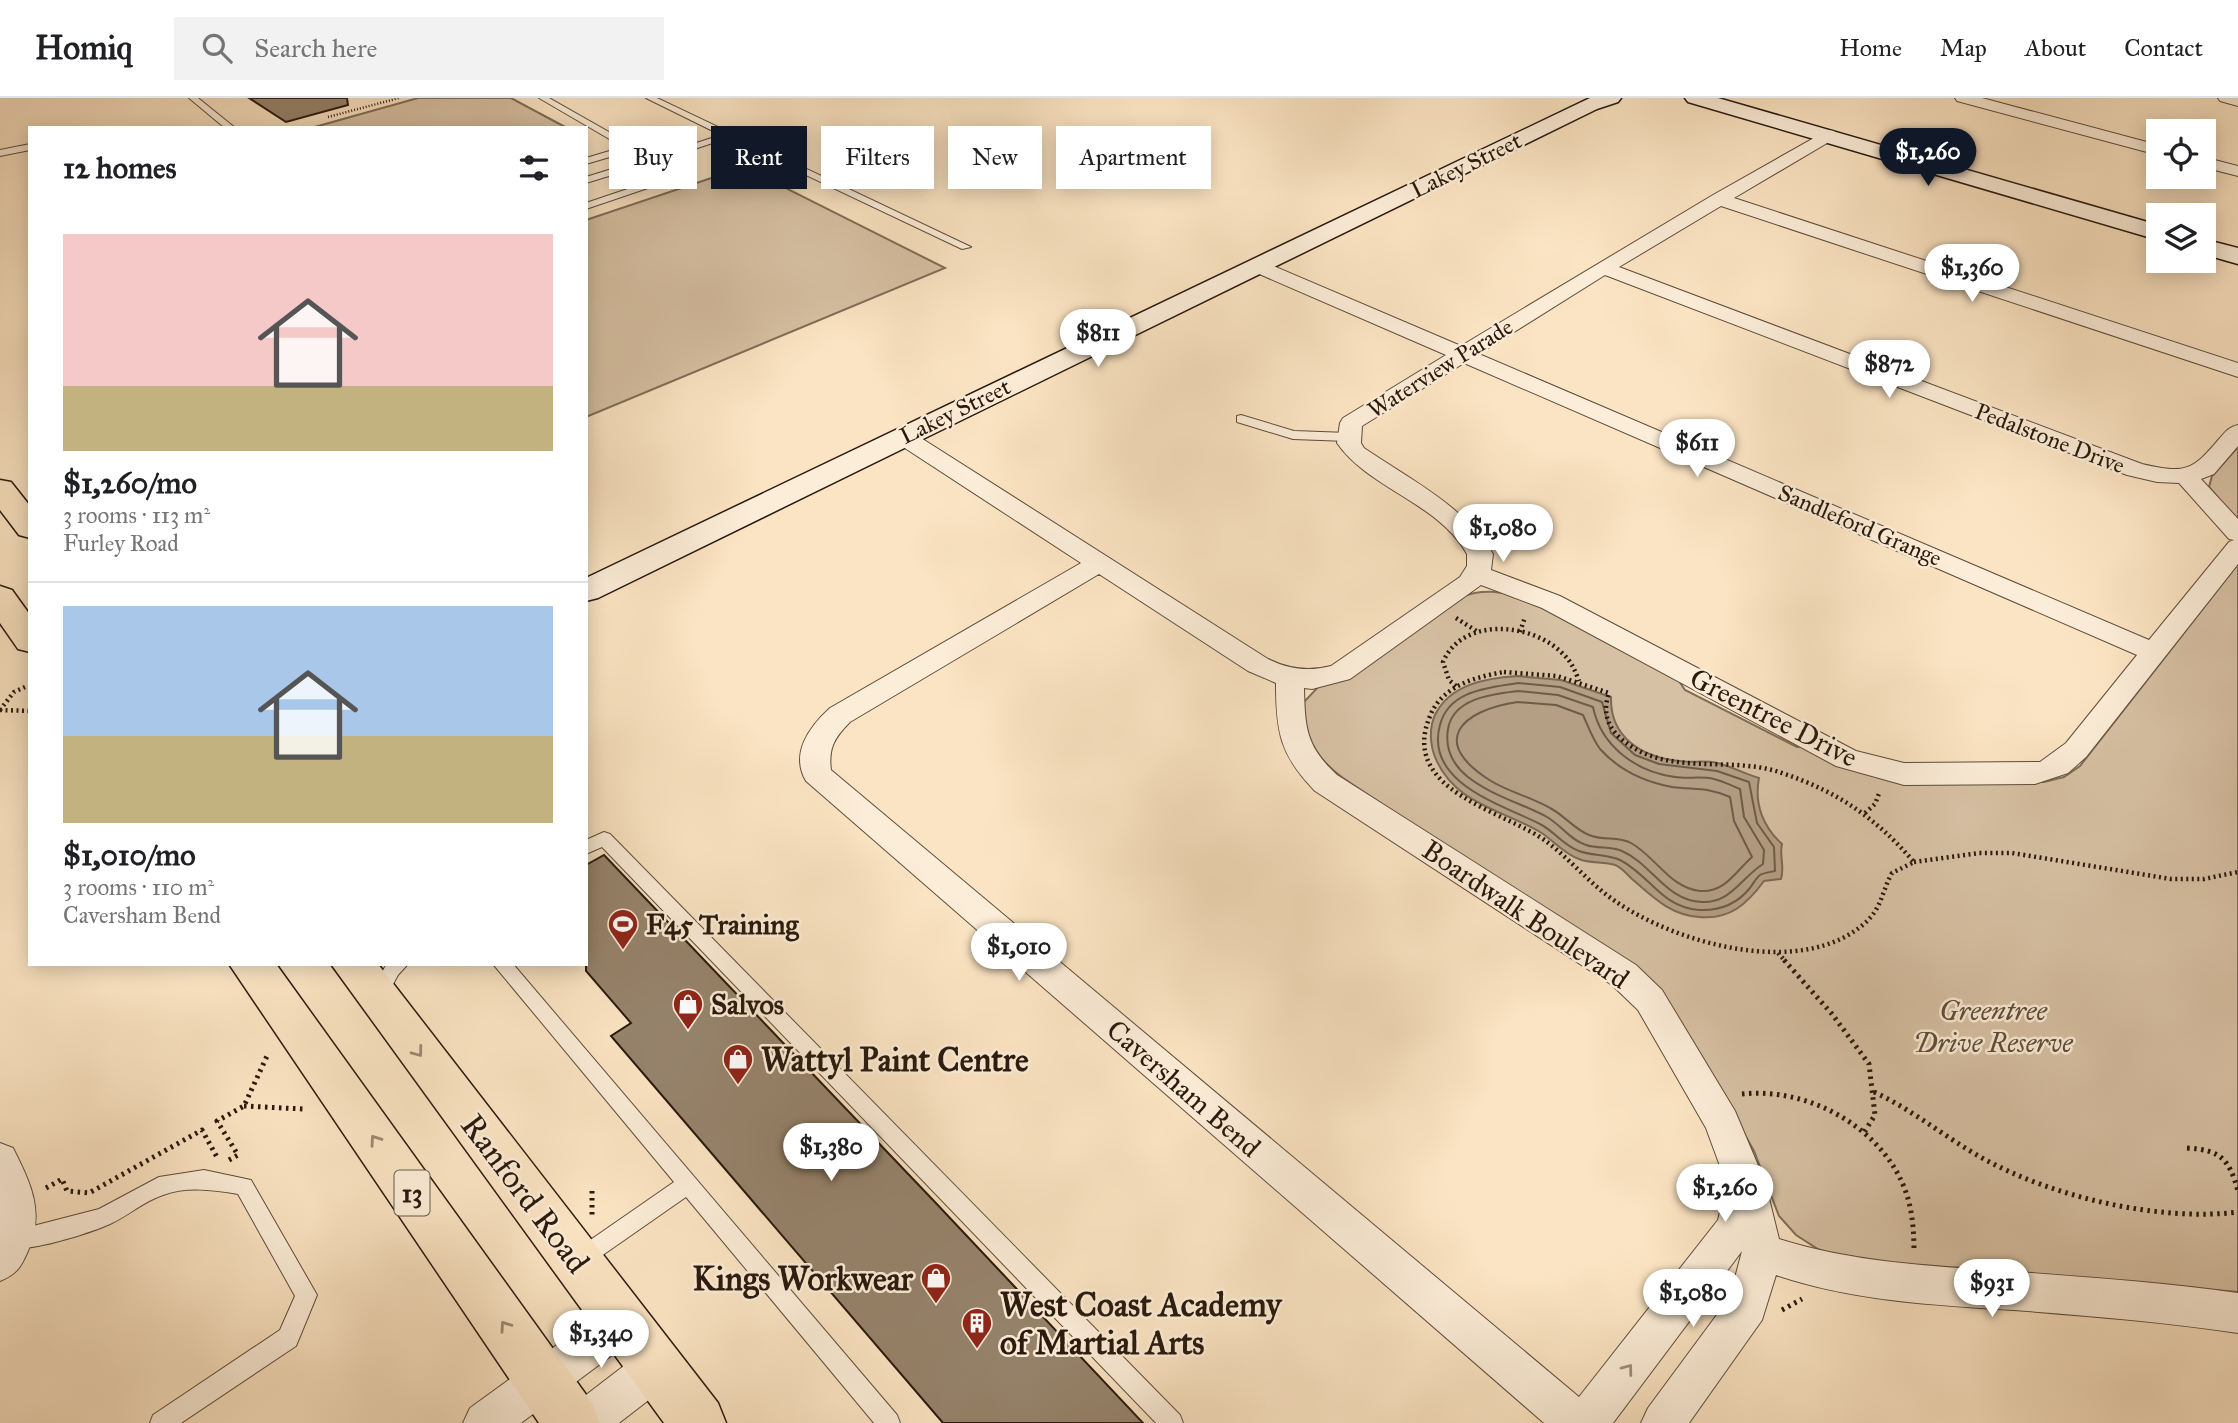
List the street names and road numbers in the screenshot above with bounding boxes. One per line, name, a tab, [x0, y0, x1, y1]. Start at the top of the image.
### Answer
street label: Lakey Street	[1406, 126, 1526, 204]
street label: Waterview Parade	[1362, 312, 1518, 424]
street label: Lakey Street	[895, 372, 1015, 450]
street label: Pedalstone Drive	[1971, 397, 2129, 479]
street label: Sandleford Grange	[1774, 478, 1946, 573]
street label: Greentree Drive	[1684, 660, 1863, 775]
street label: Boardwalk Boulevard	[1416, 832, 1636, 997]
street label: Caversham Bend	[1100, 1012, 1268, 1165]
street label: Ranford Road	[452, 1106, 598, 1281]
road number: 13	[394, 1170, 430, 1216]

